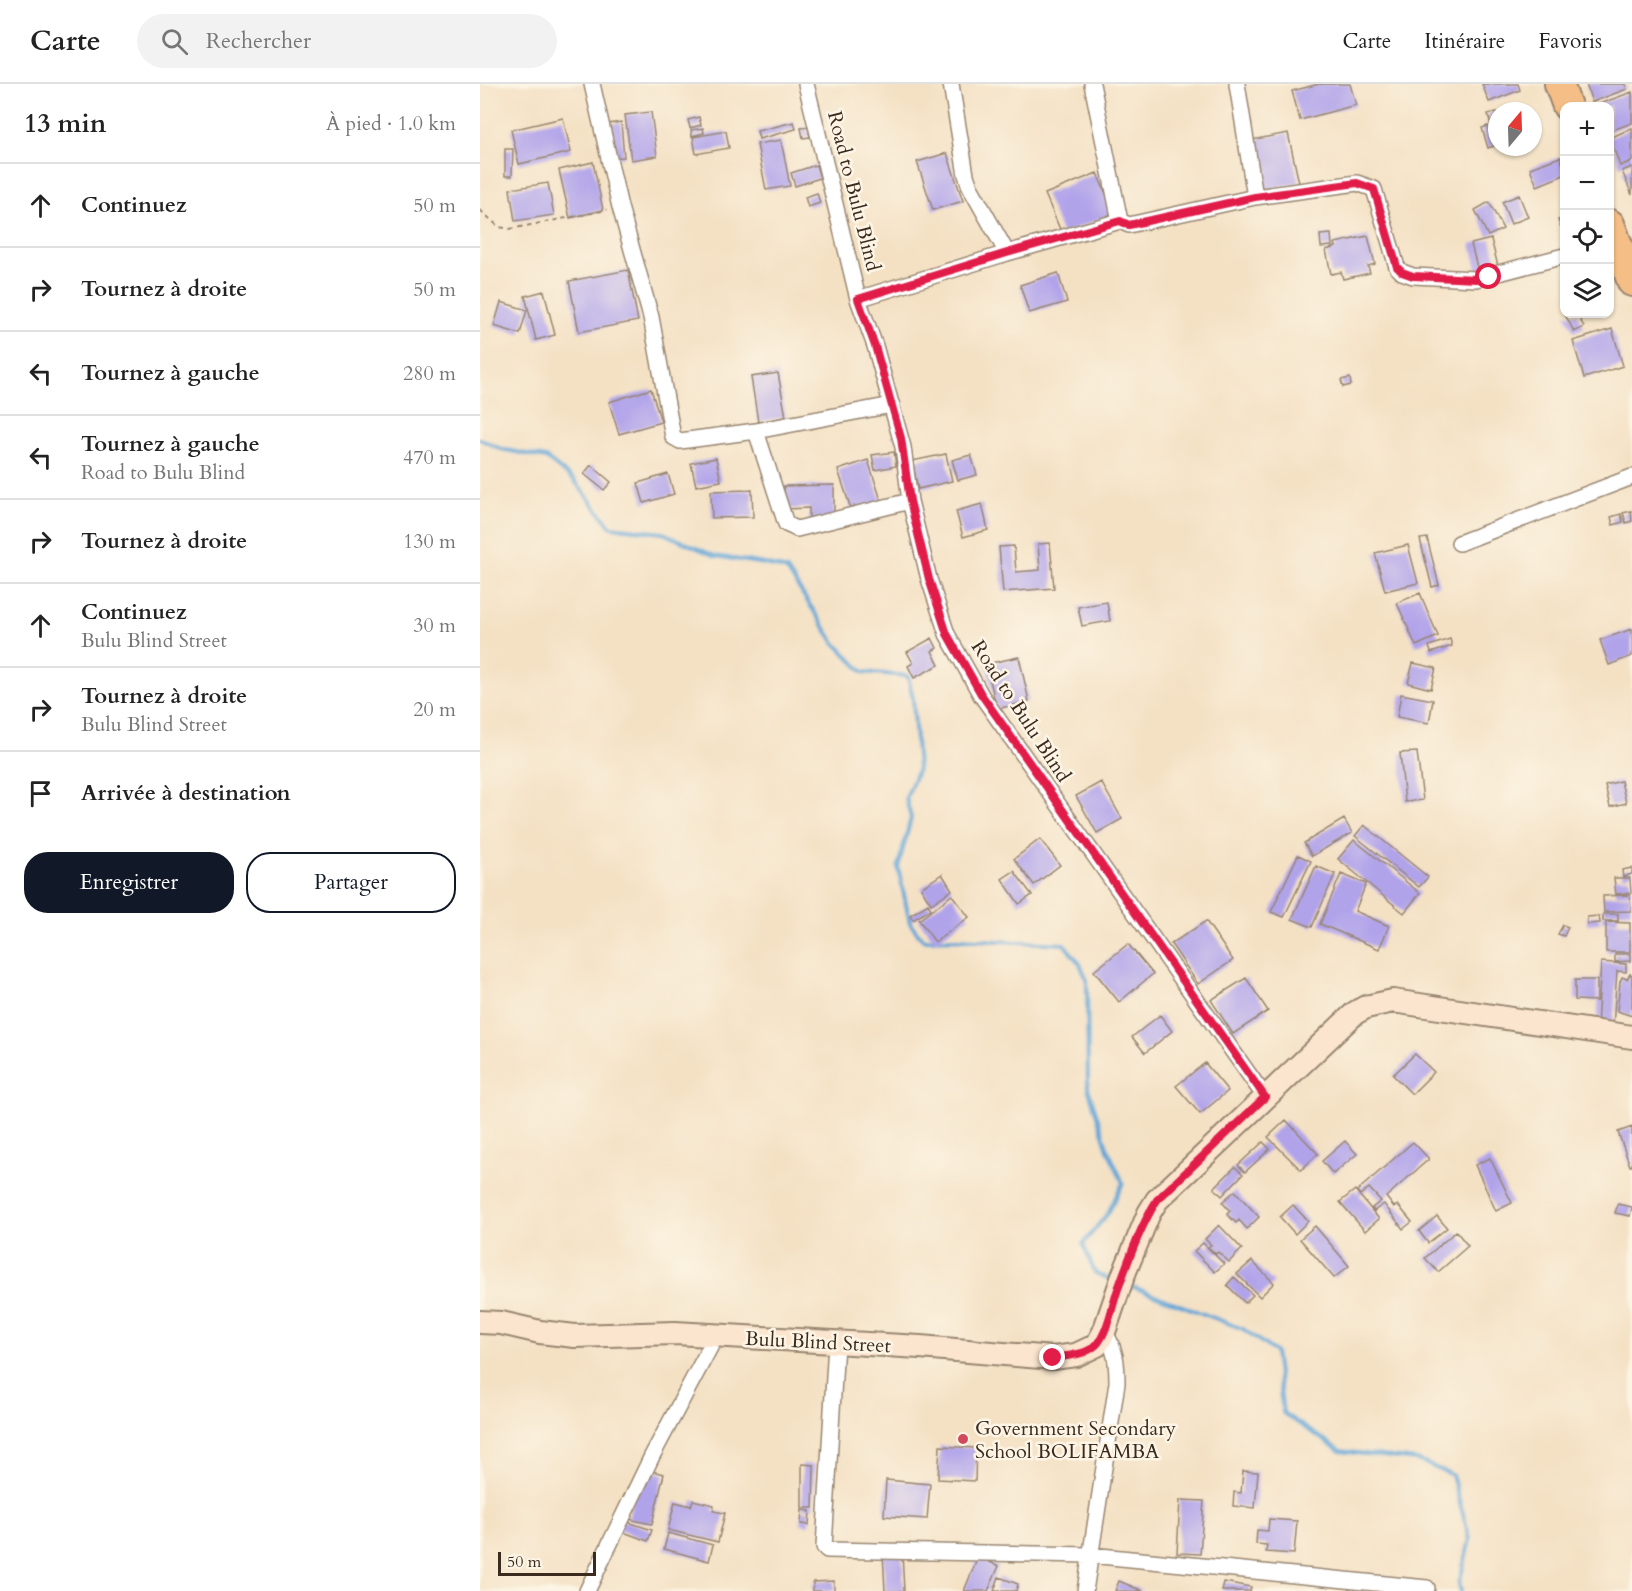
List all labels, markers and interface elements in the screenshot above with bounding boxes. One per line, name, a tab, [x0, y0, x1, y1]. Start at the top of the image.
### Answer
search box	[137, 14, 557, 68]
text: Carte	[30, 22, 101, 60]
icon: search	[158, 25, 191, 58]
text: Rechercher	[206, 26, 311, 56]
text: Carte	[1342, 27, 1391, 56]
text: Itinéraire	[1424, 27, 1505, 56]
text: Favoris	[1538, 27, 1602, 56]
north arrow	[1488, 102, 1542, 156]
map controls	[1560, 102, 1614, 318]
button: +	[1560, 102, 1614, 156]
text: 13 min	[24, 106, 107, 141]
street label: Road to Bulu Blind	[821, 108, 887, 274]
text: À pied · 1.0 km	[326, 110, 456, 137]
button: −	[1560, 156, 1614, 210]
icon: ahead	[24, 189, 57, 222]
text: Continuez	[81, 190, 187, 220]
text: 50 m	[413, 192, 456, 219]
button: locate	[1560, 210, 1614, 264]
route start	[1475, 263, 1501, 289]
button: layers	[1560, 264, 1614, 318]
icon: right	[24, 273, 57, 306]
text: Tournez à droite	[81, 274, 247, 304]
text: 50 m	[413, 276, 456, 303]
icon: left	[24, 357, 57, 390]
text: Tournez à gauche	[81, 358, 260, 388]
text: 280 m	[403, 360, 456, 387]
text: Tournez à gauche	[81, 429, 260, 459]
icon: left	[24, 441, 57, 474]
text: 470 m	[403, 444, 456, 471]
text: Road to Bulu Blind	[81, 459, 245, 486]
icon: right	[24, 525, 57, 558]
text: Tournez à droite	[81, 526, 247, 556]
text: 130 m	[403, 528, 456, 555]
text: Continuez	[81, 597, 187, 627]
icon: ahead	[24, 609, 57, 642]
text: 30 m	[413, 612, 456, 639]
text: Bulu Blind Street	[81, 627, 227, 654]
street label: Road to Bulu Blind	[965, 635, 1077, 787]
text: Tournez à droite	[81, 681, 247, 711]
icon: right	[24, 693, 57, 726]
text: 20 m	[413, 696, 456, 723]
text: Bulu Blind Street	[81, 711, 227, 738]
icon: arrive	[24, 777, 57, 810]
text: Arrivée à destination	[81, 778, 291, 808]
button: Enregistrer	[24, 852, 234, 913]
button: Partager	[246, 852, 456, 913]
street label: Bulu Blind Street	[744, 1325, 892, 1359]
route end	[1039, 1344, 1065, 1370]
place label: Government Secondary School BOLIFAMBA	[975, 1415, 1177, 1465]
marker: Government Secondary School BOLIFAMBA	[956, 1432, 970, 1446]
scale bar	[498, 1549, 596, 1576]
text: 50 m	[507, 1551, 541, 1573]

